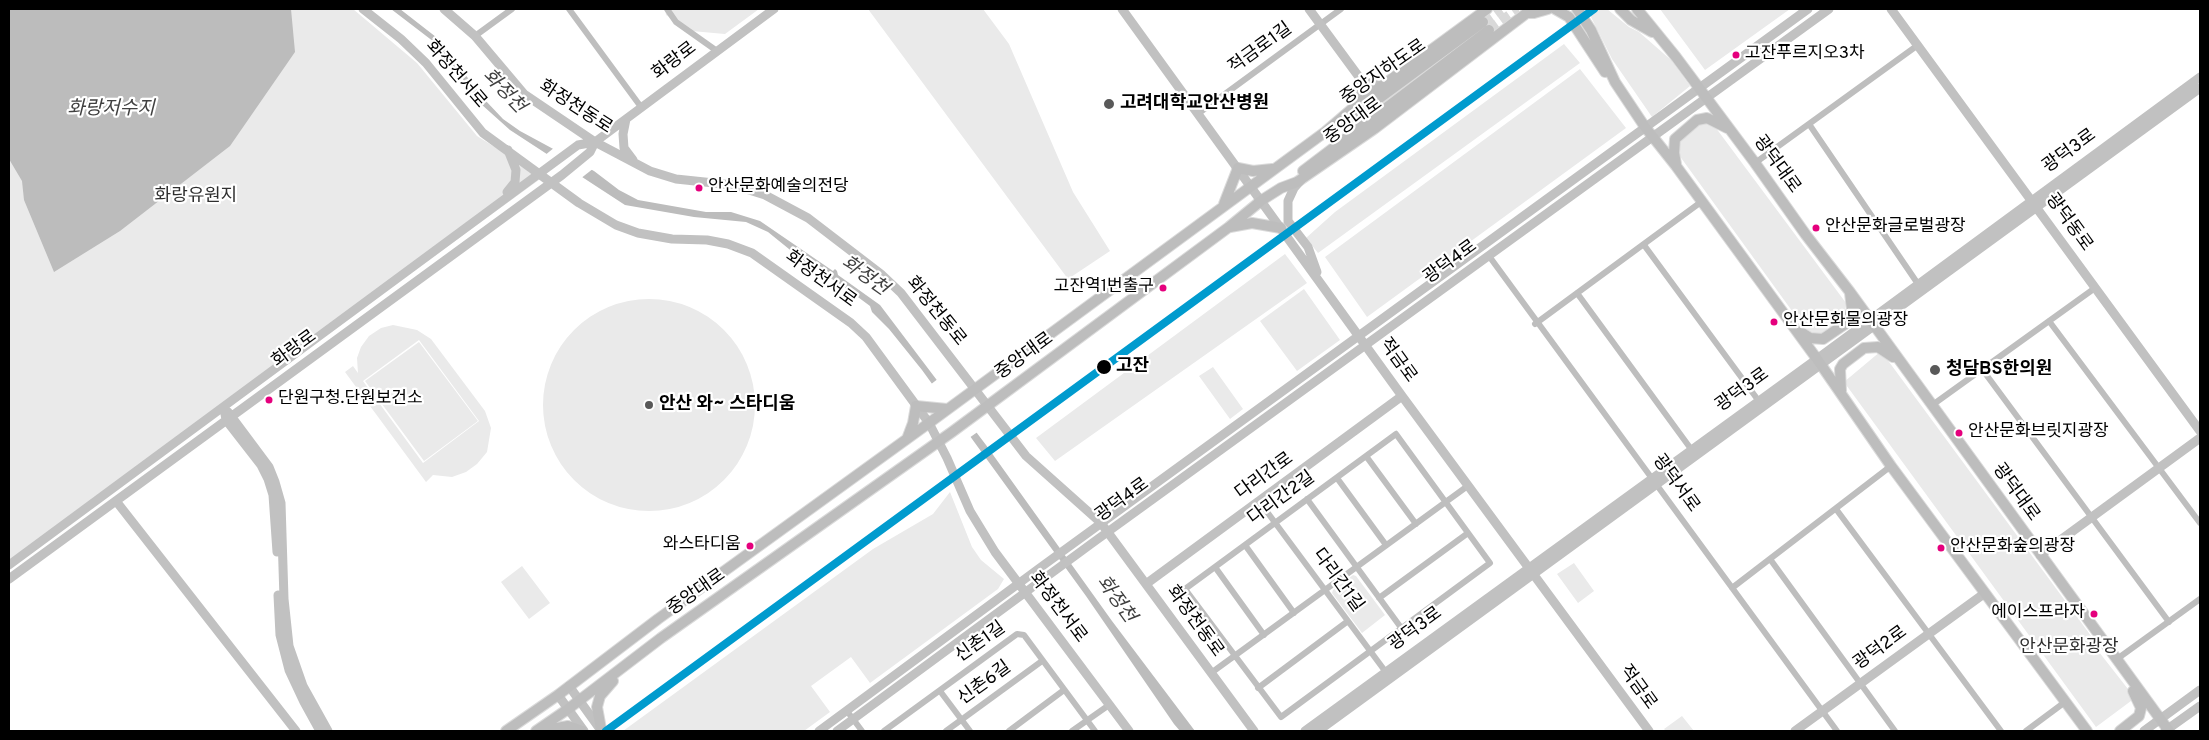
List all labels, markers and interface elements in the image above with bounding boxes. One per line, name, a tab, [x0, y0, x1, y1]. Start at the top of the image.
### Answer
street label: 적금로1길	[1225, 19, 1297, 79]
street label: 중앙지하도로	[1337, 36, 1431, 110]
street label: 화정천서로	[420, 37, 490, 113]
street label: 화랑로	[649, 38, 701, 86]
place label: 고잔푸르지오3차	[1745, 45, 1865, 65]
marker: 고잔푸르지오3차	[1731, 50, 1741, 60]
water label: 화정천	[477, 65, 529, 119]
street label: 화정천동로	[534, 76, 616, 140]
place label: 고려대학교안산병원	[1120, 93, 1269, 115]
street label: 중앙대로	[1321, 94, 1387, 150]
marker: 고려대학교안산병원	[1102, 97, 1116, 111]
water label: 화랑저수지	[67, 99, 155, 121]
street label: 광덕3로	[2039, 125, 2101, 179]
street label: 광덕대로	[1748, 132, 1804, 198]
place label: 안산문화예술의전당	[708, 178, 849, 198]
marker: 안산문화예술의전당	[694, 183, 704, 193]
park label: 화랑유원지	[155, 186, 237, 208]
street label: 광덕동로	[2040, 190, 2096, 256]
place label: 안산문화글로벌광장	[1825, 218, 1966, 238]
marker: 안산문화글로벌광장	[1811, 223, 1821, 233]
street label: 광덕4로	[1420, 236, 1482, 290]
street label: 화정천서로	[780, 247, 860, 313]
water label: 화정천	[836, 252, 892, 302]
street label: 화정천동로	[901, 273, 969, 351]
place label: 고잔역1번출구	[1054, 278, 1154, 298]
marker: 고잔역1번출구	[1158, 283, 1168, 293]
place label: 안산문화물의광장	[1783, 312, 1908, 332]
marker: 안산문화물의광장	[1769, 317, 1779, 327]
street label: 화랑로	[269, 327, 321, 373]
street label: 중앙대로	[992, 329, 1058, 385]
street label: 적금로	[1374, 335, 1420, 387]
place label: 고잔	[1116, 356, 1149, 378]
marker: 고잔	[1095, 358, 1113, 376]
place label: 청담BS한의원	[1946, 359, 2052, 381]
marker: 청담BS한의원	[1928, 363, 1942, 377]
street label: 광덕3로	[1712, 364, 1774, 418]
place label: 단원구청.단원보건소	[278, 390, 423, 410]
place label: 안산 와~ 스타디움	[659, 394, 795, 416]
marker: 단원구청.단원보건소	[264, 395, 274, 405]
marker: 안산 와~ 스타디움	[643, 399, 655, 411]
place label: 안산문화브릿지광장	[1968, 423, 2109, 443]
marker: 안산문화브릿지광장	[1954, 428, 1964, 438]
street label: 다리간로	[1232, 449, 1298, 505]
street label: 광덕서로	[1647, 451, 1703, 517]
street label: 광덕대로	[1987, 460, 2043, 526]
street label: 다리간2길	[1244, 468, 1320, 530]
street label: 광덕4로	[1092, 474, 1154, 528]
place label: 와스타디움	[663, 536, 741, 556]
place label: 안산문화숲의광장	[1950, 538, 2075, 558]
marker: 와스타디움	[745, 541, 755, 551]
marker: 안산문화숲의광장	[1936, 543, 1946, 553]
street label: 다리간1길	[1307, 545, 1367, 617]
street label: 중앙대로	[664, 565, 730, 621]
street label: 화정천서로	[1023, 568, 1091, 648]
water label: 화정천	[1090, 572, 1140, 628]
street label: 화정천동로	[1161, 582, 1227, 662]
street label: 광덕3로	[1385, 603, 1447, 657]
place label: 에이스프라자	[1991, 604, 2085, 624]
marker: 에이스프라자	[2089, 609, 2099, 619]
street label: 신촌1길	[952, 618, 1010, 668]
street label: 광덕2로	[1850, 622, 1912, 676]
park label: 안산문화광장	[2019, 637, 2119, 659]
street label: 신촌6길	[954, 658, 1016, 710]
street label: 적금로	[1614, 662, 1660, 714]

